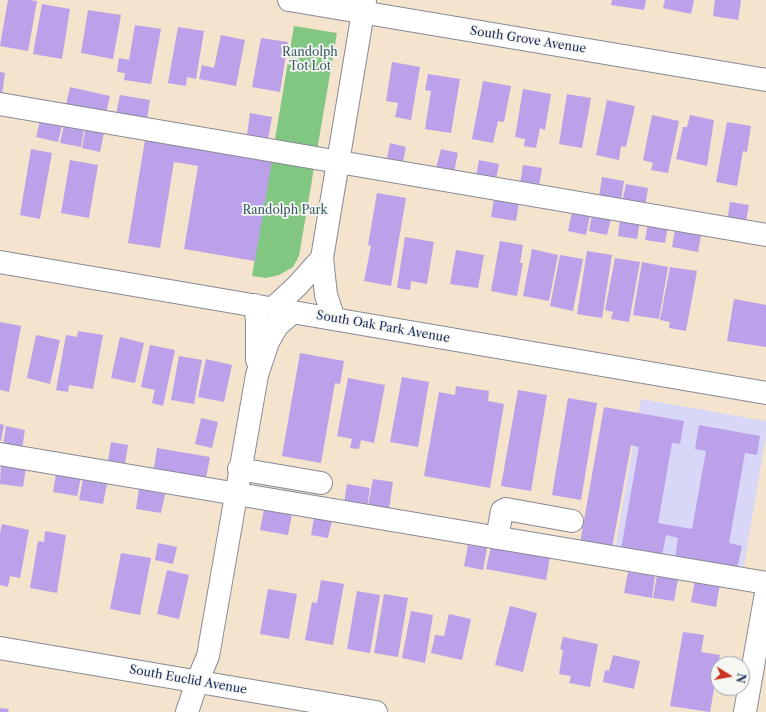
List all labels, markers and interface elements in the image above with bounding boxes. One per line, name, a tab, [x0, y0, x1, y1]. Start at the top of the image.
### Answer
street label: South Grove Avenue	[469, 24, 587, 56]
park label: Randolph Tot Lot	[282, 46, 338, 74]
park label: Randolph Park	[242, 204, 328, 218]
street label: South Oak Park Avenue	[315, 308, 451, 346]
north arrow	[710, 656, 750, 696]
street label: South Euclid Avenue	[128, 663, 248, 697]
text: N	[733, 672, 749, 684]

